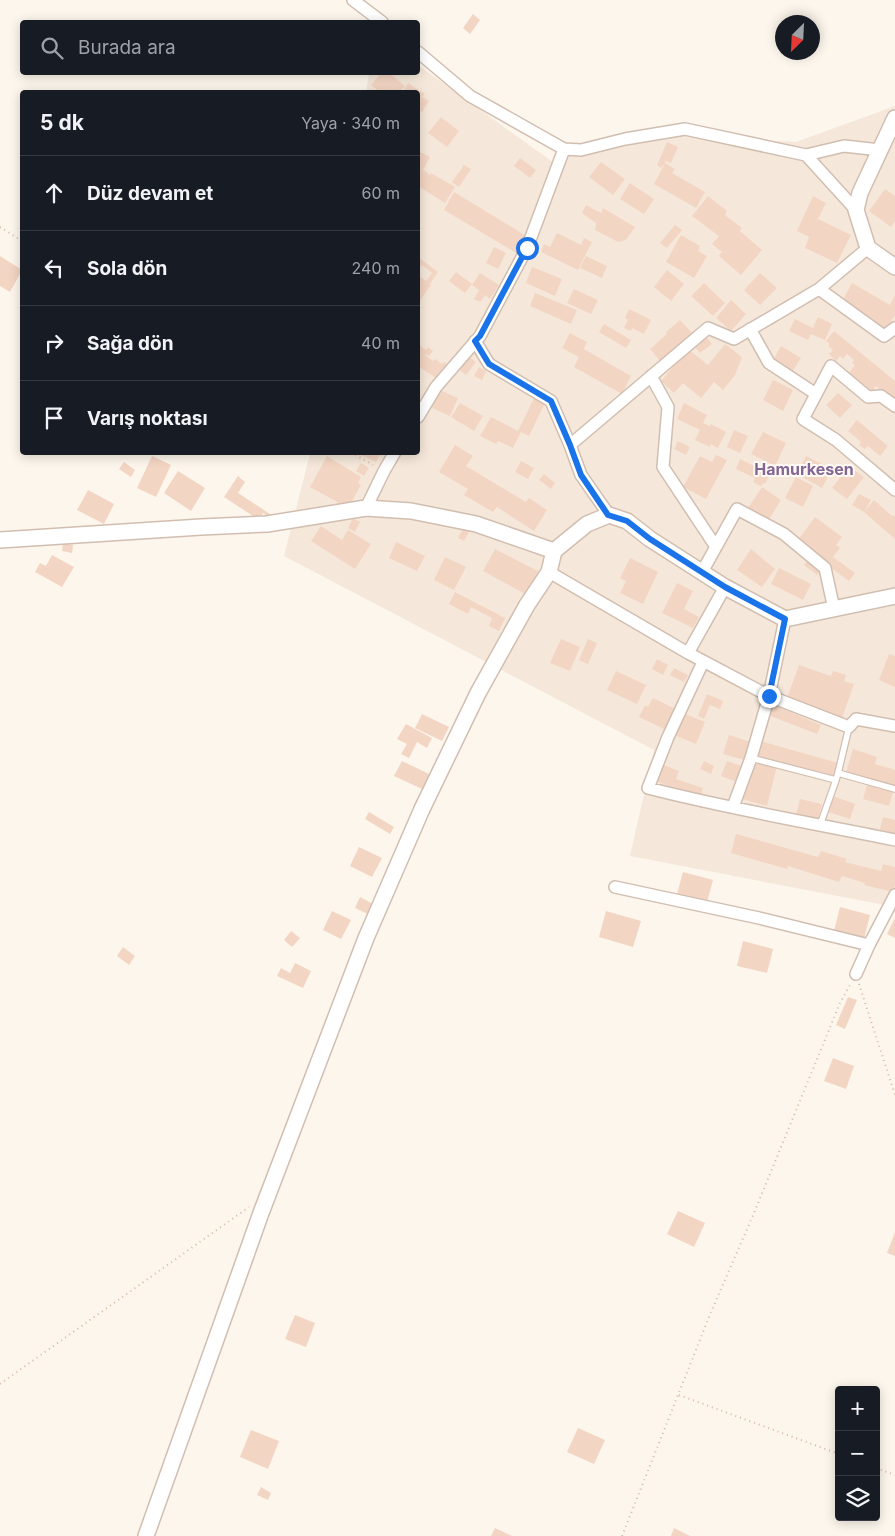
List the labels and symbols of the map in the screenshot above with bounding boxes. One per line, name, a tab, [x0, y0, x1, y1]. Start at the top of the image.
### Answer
north arrow	[775, 15, 820, 60]
route start	[516, 237, 539, 260]
district label: Hamurkesen	[754, 459, 854, 479]
route end	[758, 685, 781, 708]

